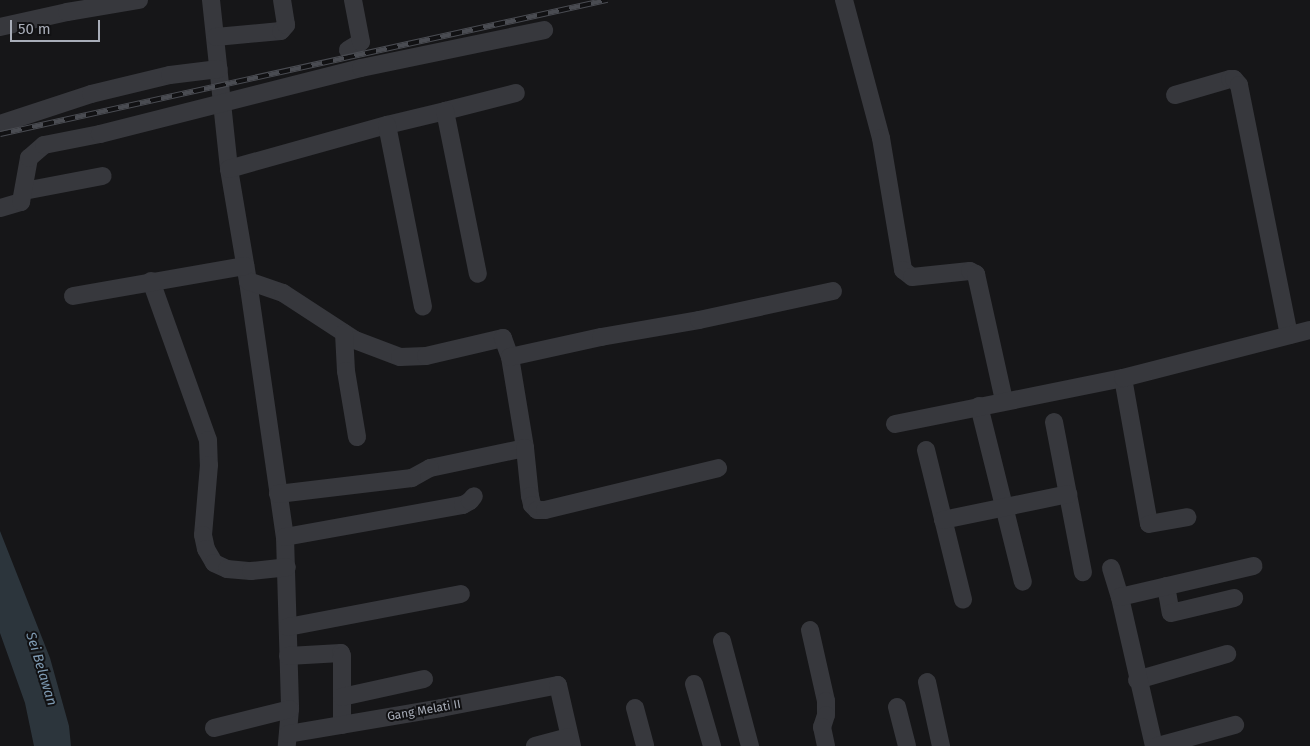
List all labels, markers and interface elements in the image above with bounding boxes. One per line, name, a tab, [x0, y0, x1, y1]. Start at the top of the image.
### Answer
scale bar	[12, 10, 102, 42]
text: 50 m	[18, 20, 51, 38]
water label: Sei Belawan	[22, 630, 60, 708]
street label: Gang Melati II	[386, 697, 462, 725]

